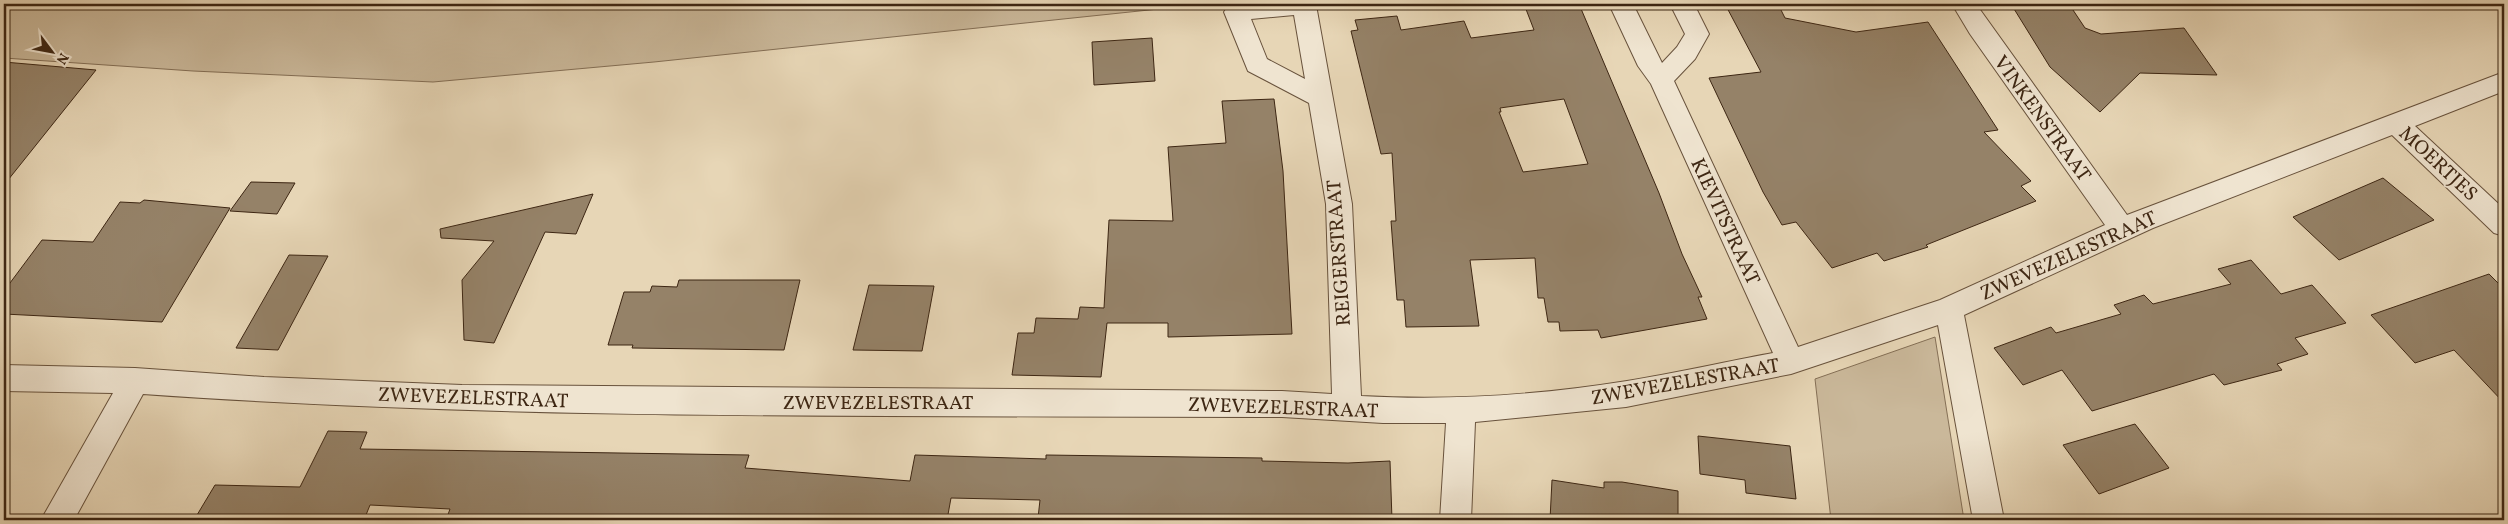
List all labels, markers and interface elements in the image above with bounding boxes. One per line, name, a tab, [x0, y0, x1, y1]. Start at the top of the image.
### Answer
north arrow	[28, 28, 78, 78]
text: N	[51, 49, 73, 67]
street label: VINKENSTRAAT	[1986, 50, 2097, 188]
street label: MOERTJES	[2392, 121, 2483, 208]
street label: KIEVITSTRAAT	[1683, 154, 1766, 290]
street label: REIGERSTRAAT	[1321, 178, 1359, 327]
street label: ZWEVEZELESTRAAT	[1976, 205, 2162, 308]
street label: ZWEVEZELESTRAAT	[1589, 353, 1782, 413]
street label: ZWEVEZELESTRAAT	[377, 382, 569, 416]
street label: ZWEVEZELESTRAAT	[783, 390, 974, 418]
street label: ZWEVEZELESTRAAT	[1187, 392, 1379, 426]

